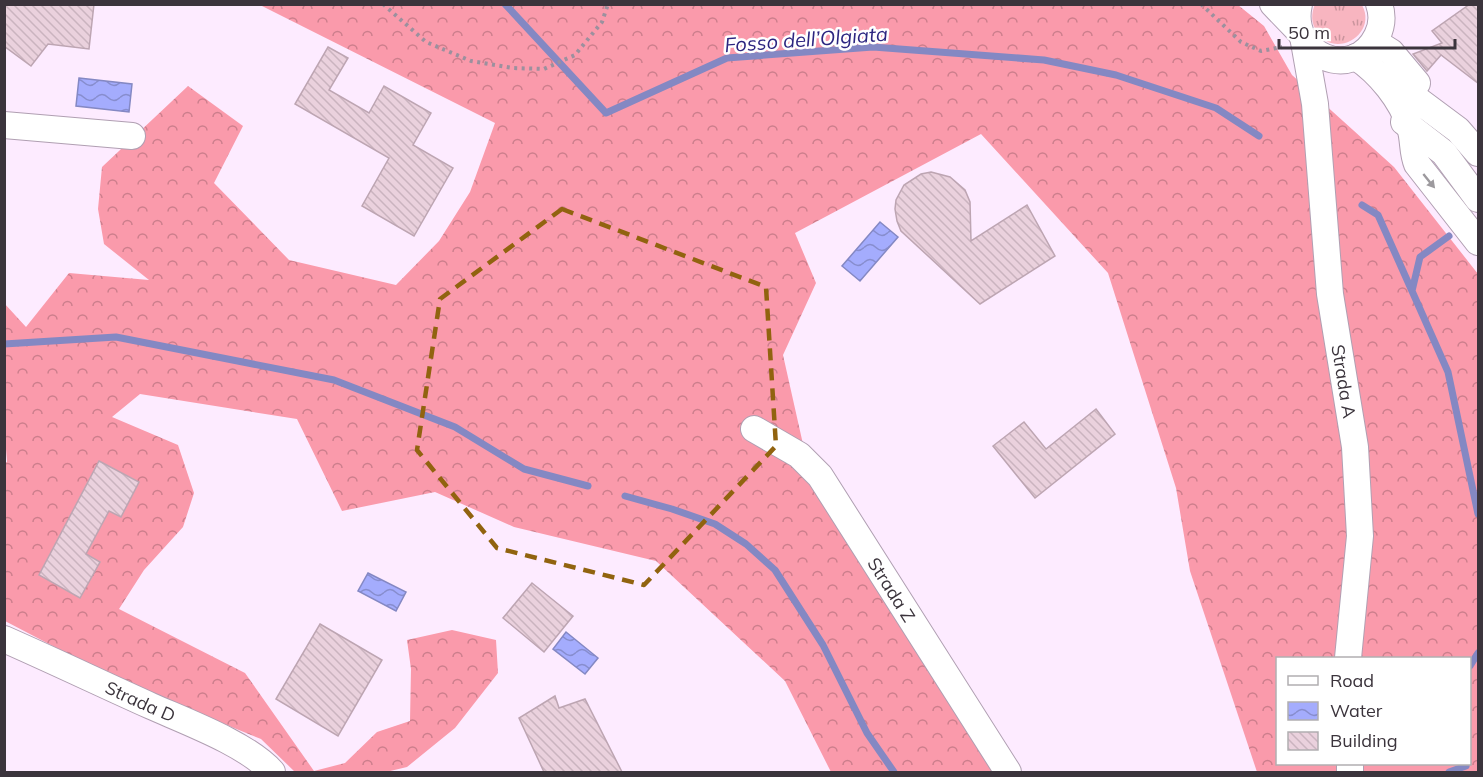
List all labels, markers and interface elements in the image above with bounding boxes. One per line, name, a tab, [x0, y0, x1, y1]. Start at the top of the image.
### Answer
scale bar	[1279, 12, 1454, 50]
water label: Fosso dell’Olgiata	[724, 21, 888, 57]
text: 50 m	[1288, 21, 1330, 44]
one-way arrow	[1423, 173, 1436, 189]
street label: Strada A	[1327, 343, 1362, 420]
street label: Strada Z	[863, 553, 921, 626]
legend	[1276, 657, 1471, 765]
text: Road	[1330, 669, 1374, 692]
street label: Strada D	[102, 675, 179, 727]
text: Water	[1330, 699, 1383, 722]
text: Building	[1330, 729, 1398, 752]

